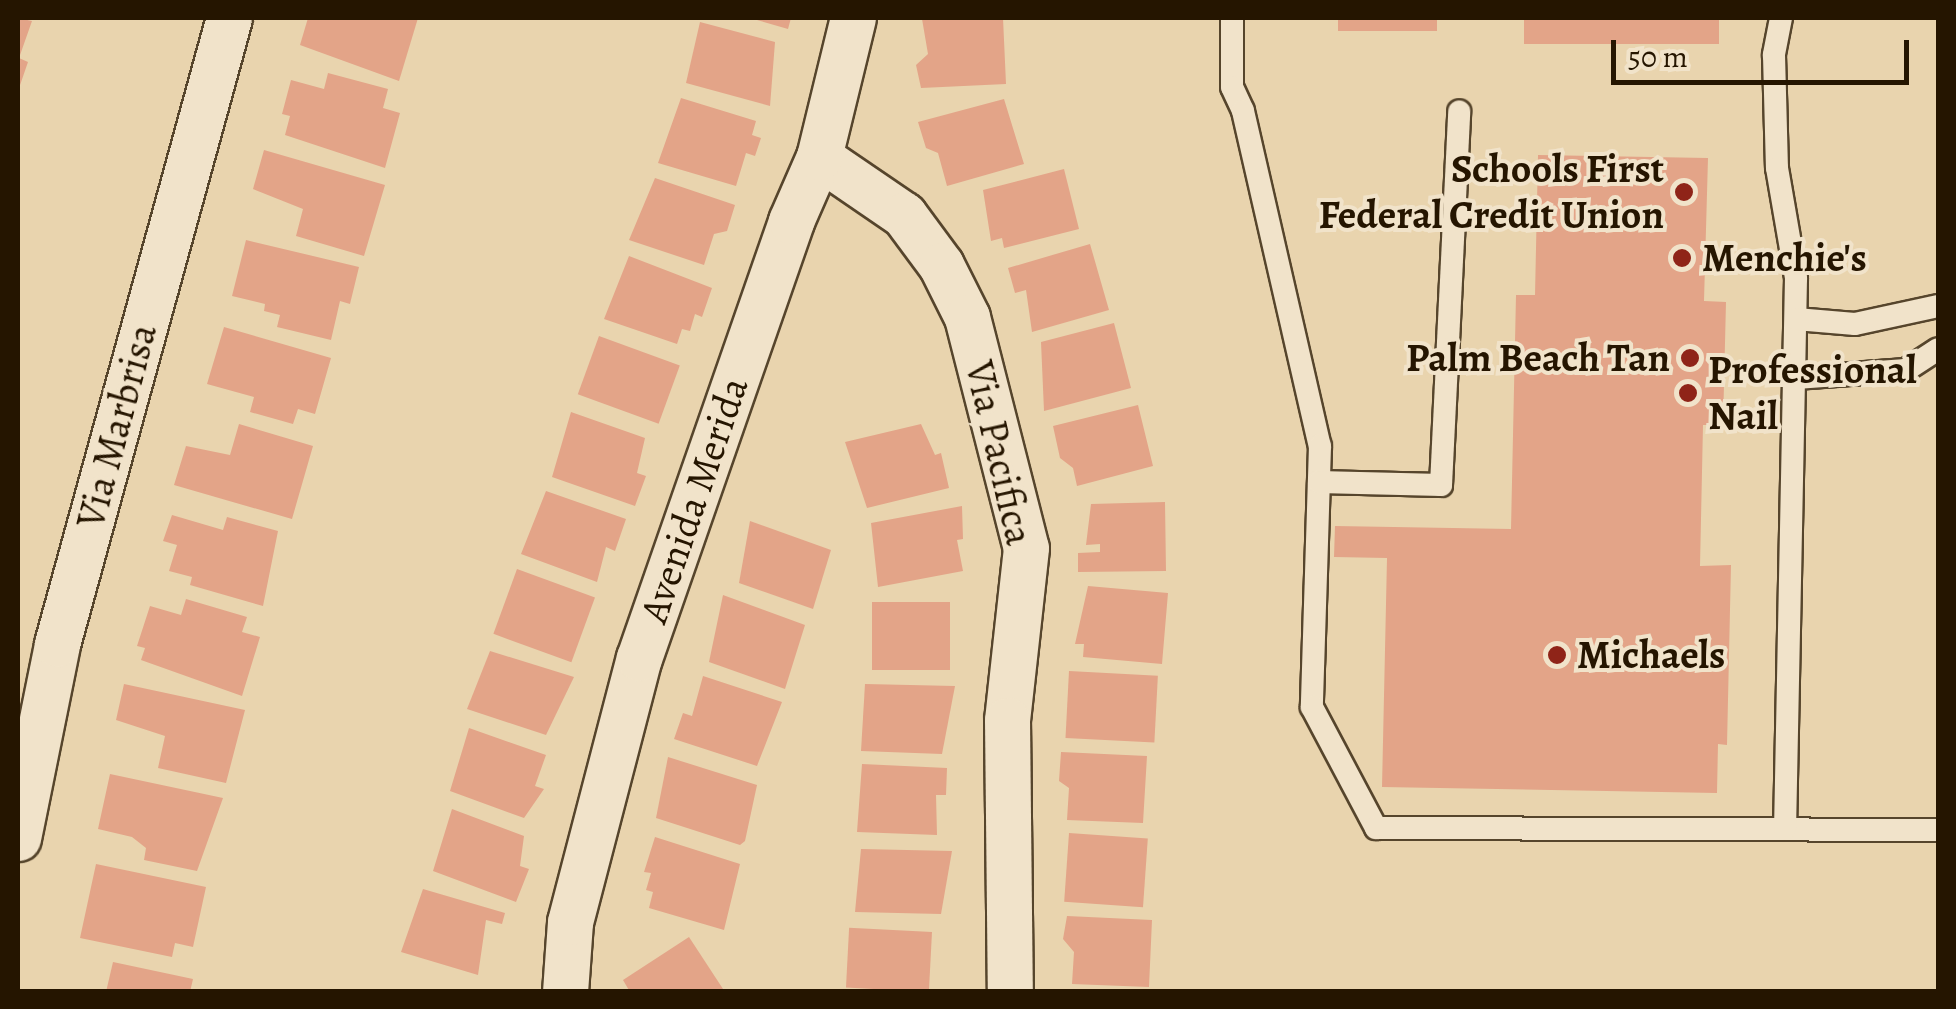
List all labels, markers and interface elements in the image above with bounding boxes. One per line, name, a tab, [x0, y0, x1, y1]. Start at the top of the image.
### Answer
scale bar	[1616, 20, 1914, 82]
text: 50 m	[1628, 37, 1688, 77]
place label: Schools First Federal Credit Union	[1318, 145, 1664, 239]
marker: Schools First Federal Credit Union	[1673, 181, 1695, 203]
place label: Menchie's	[1702, 234, 1867, 282]
marker: Menchie's	[1671, 247, 1693, 269]
street label: Via Marbrisa	[67, 319, 167, 533]
place label: Palm Beach Tan	[1406, 334, 1670, 382]
place label: Professional Nail	[1708, 346, 1917, 440]
marker: Palm Beach Tan	[1679, 347, 1701, 369]
street label: Via Pacifica	[955, 356, 1043, 550]
street label: Avenida Merida	[630, 371, 758, 629]
marker: Professional Nail	[1677, 382, 1699, 404]
place label: Michaels	[1577, 631, 1725, 679]
marker: Michaels	[1546, 644, 1568, 666]

